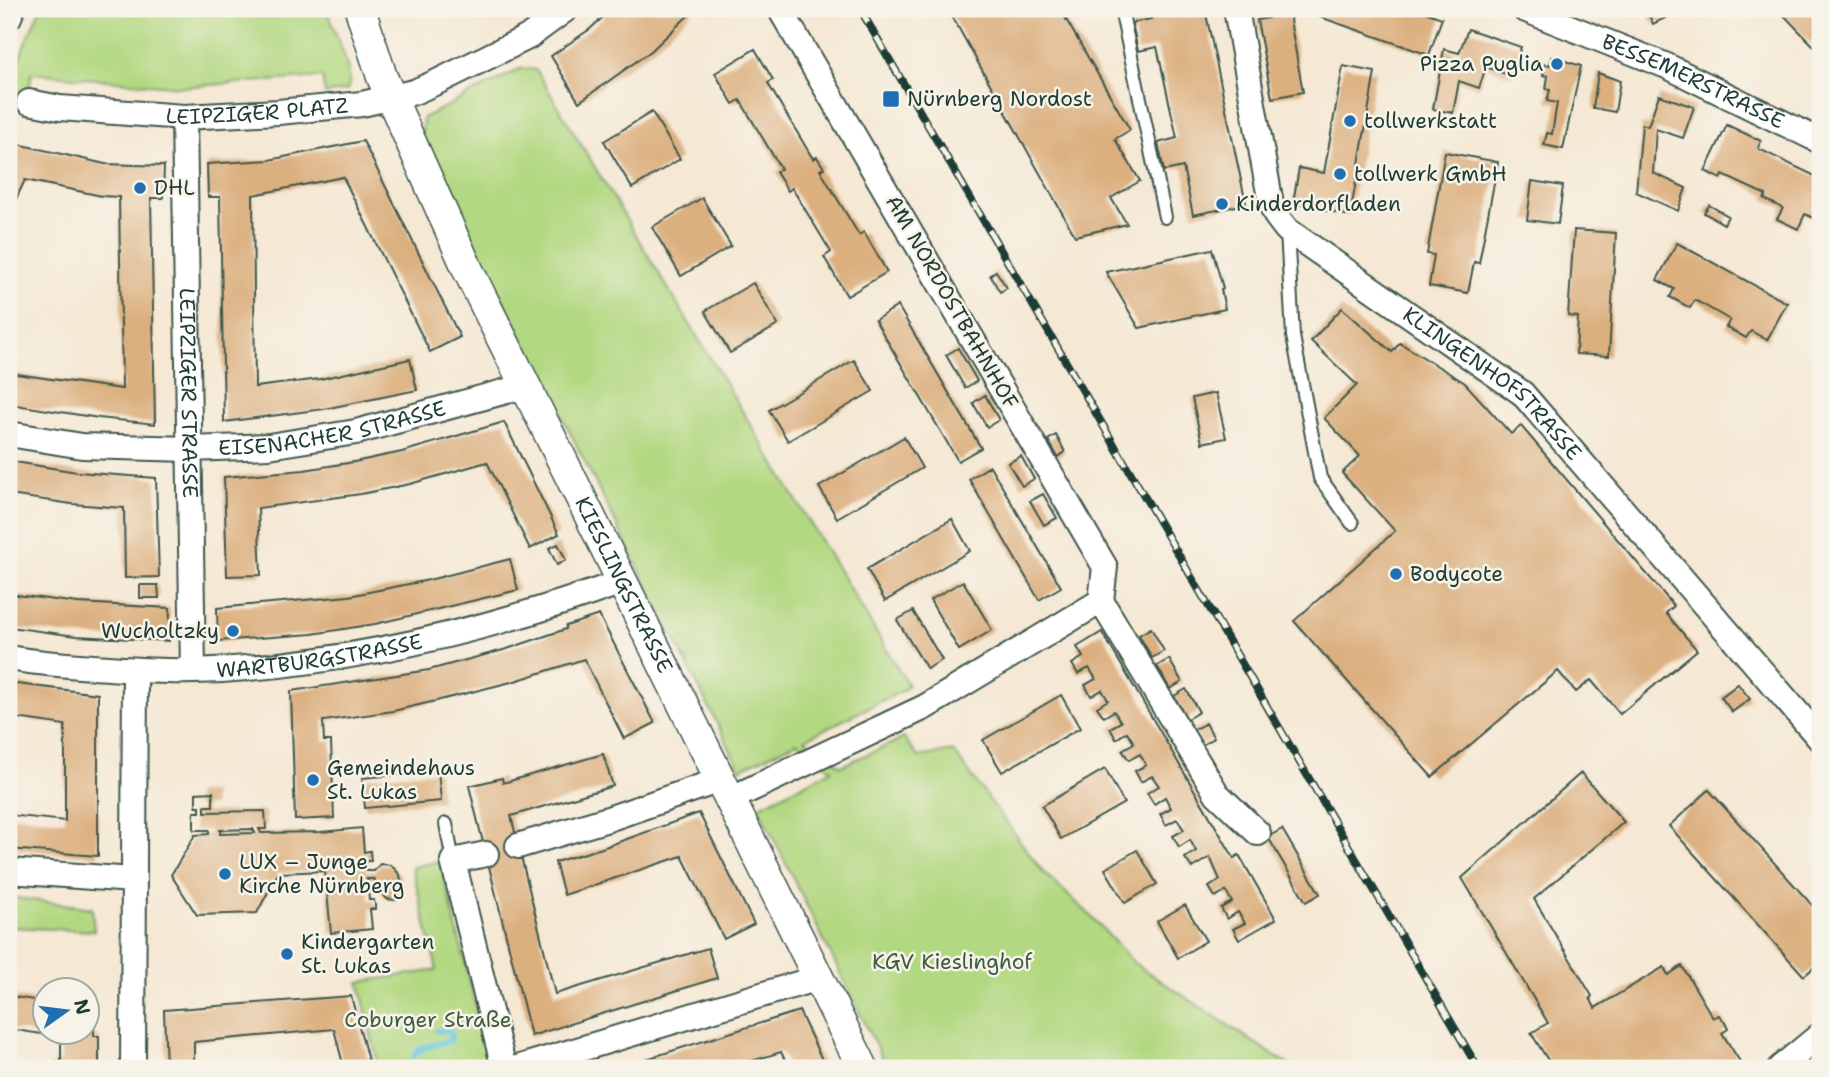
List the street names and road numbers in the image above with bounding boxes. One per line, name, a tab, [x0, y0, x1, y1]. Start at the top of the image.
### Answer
street label: BESSEMERSTRASSE	[1598, 28, 1789, 135]
street label: LEIPZIGER PLATZ	[165, 91, 350, 131]
street label: AM NORDOSTBAHNHOF	[879, 190, 1025, 414]
street label: LEIPZIGER STRASSE	[173, 288, 204, 498]
street label: KLINGENHOFSTRASSE	[1397, 300, 1588, 466]
street label: EISENACHER STRASSE	[218, 394, 449, 462]
street label: KIESLINGSTRASSE	[568, 492, 679, 678]
street label: WARTBURGSTRASSE	[216, 627, 425, 684]

